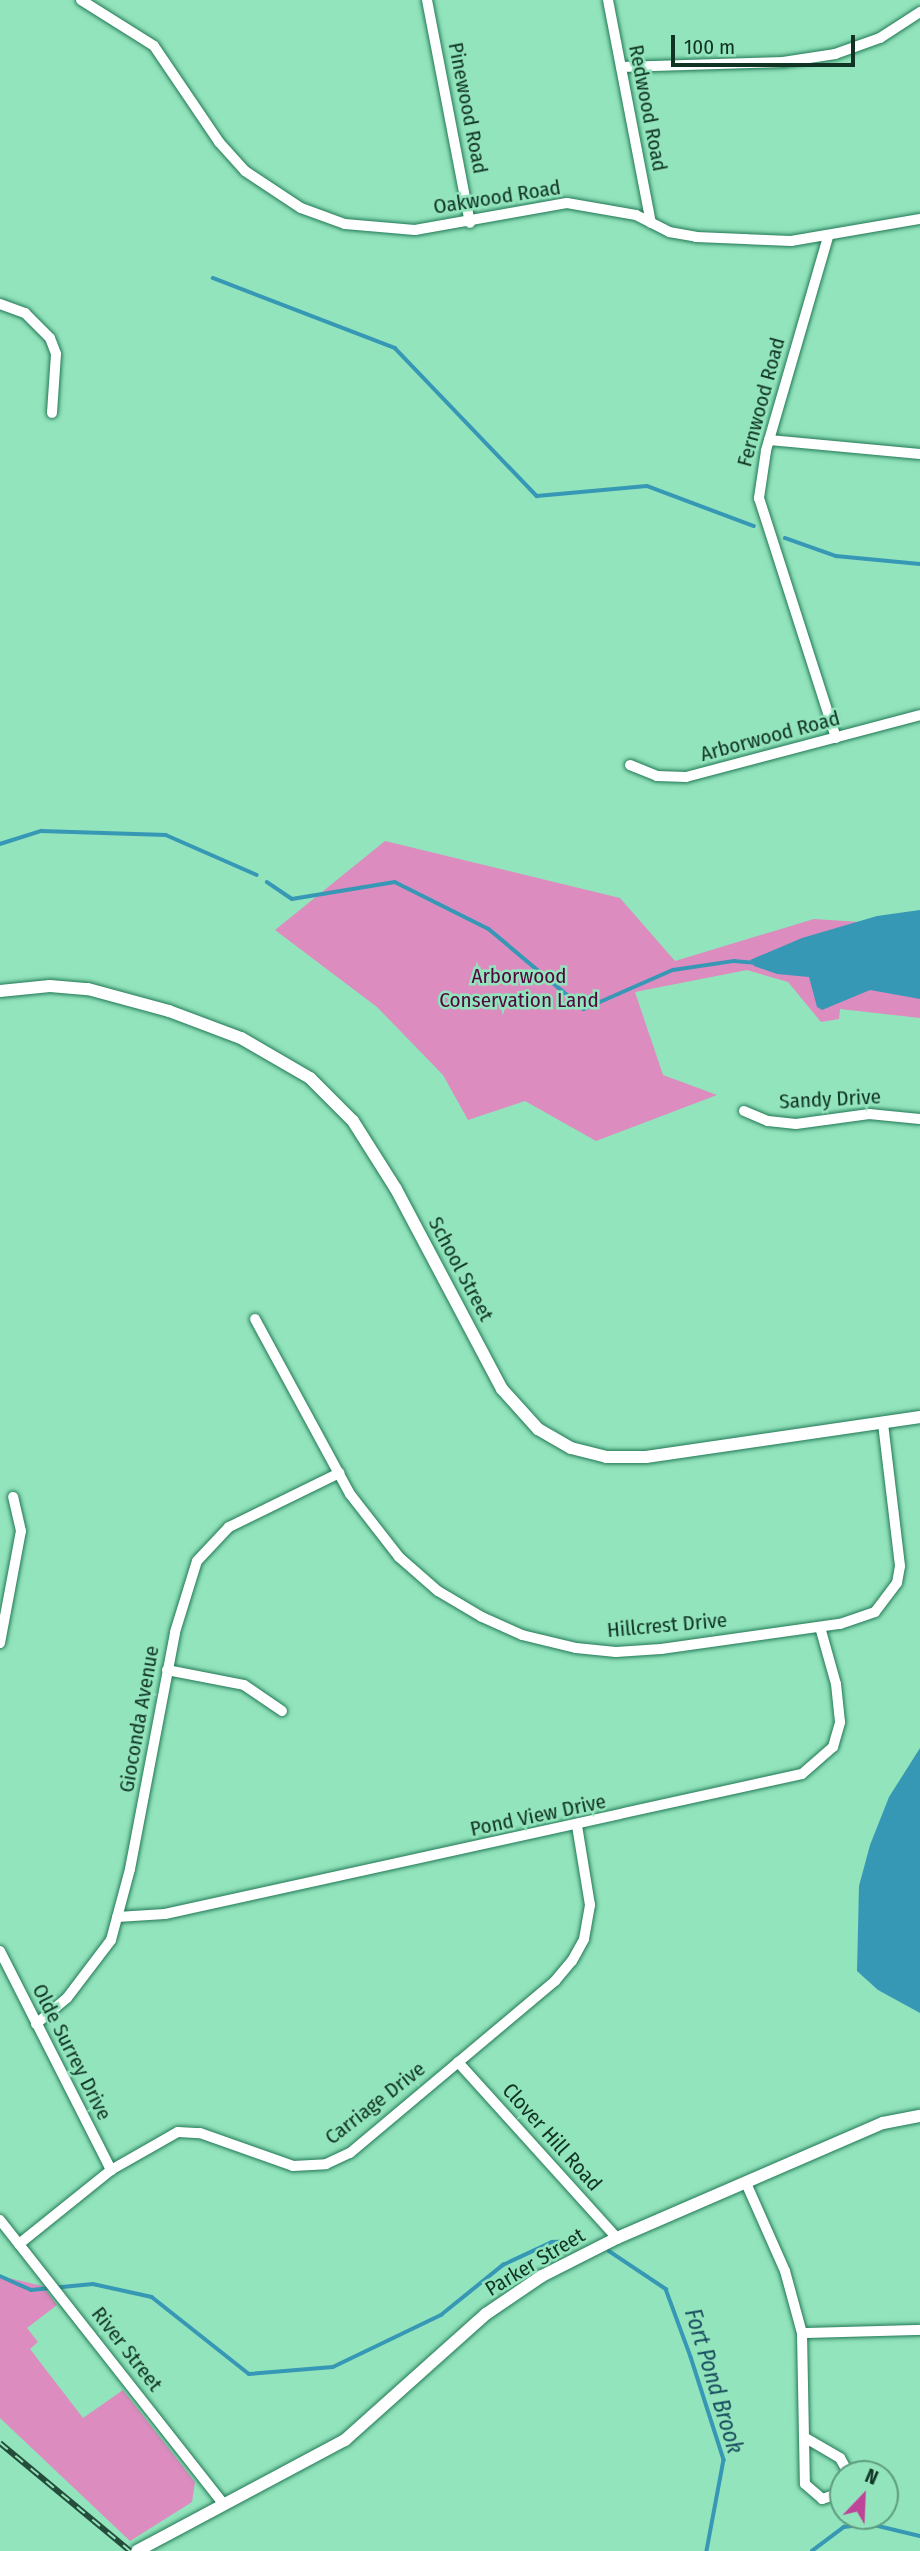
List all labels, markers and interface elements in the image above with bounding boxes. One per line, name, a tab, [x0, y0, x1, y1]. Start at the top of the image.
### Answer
scale bar	[675, 21, 859, 65]
text: 100 m	[684, 34, 735, 60]
street label: Pinewood Road	[443, 40, 493, 176]
street label: Redwood Road	[623, 43, 673, 173]
street label: Oakwood Road	[432, 174, 562, 220]
street label: Fernwood Road	[732, 335, 790, 469]
street label: Arborwood Road	[697, 705, 843, 767]
park label: Arborwood Conservation Land	[439, 963, 599, 1013]
street label: Sandy Drive	[779, 1084, 881, 1114]
street label: School Street	[423, 1212, 499, 1326]
street label: Hillcrest Drive	[606, 1607, 728, 1643]
street label: Gioconda Avenue	[114, 1644, 164, 1794]
street label: Pond View Drive	[468, 1788, 608, 1842]
street label: Olde Surrey Drive	[27, 1980, 117, 2124]
street label: Carriage Drive	[320, 2056, 430, 2150]
street label: Clover Hill Road	[497, 2078, 607, 2196]
street label: Parker Street	[481, 2223, 589, 2301]
street label: River Street	[86, 2302, 168, 2396]
water label: Fort Pond Brook	[679, 2305, 749, 2457]
north arrow	[829, 2460, 899, 2530]
text: N	[862, 2464, 881, 2490]

